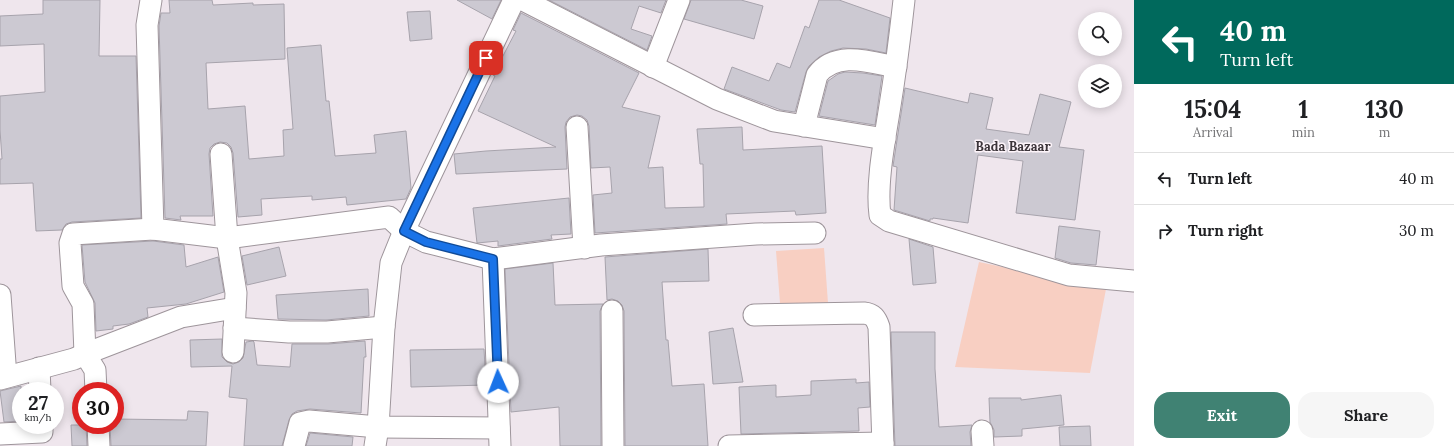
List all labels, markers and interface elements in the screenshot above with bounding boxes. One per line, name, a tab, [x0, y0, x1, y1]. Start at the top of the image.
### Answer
map controls	[1078, 12, 1122, 108]
button: search	[1078, 12, 1122, 56]
text: 40 m	[1220, 13, 1286, 49]
icon: left	[1154, 16, 1206, 68]
pin	[469, 41, 503, 75]
icon: arrive	[475, 47, 497, 69]
text: Turn left	[1220, 48, 1293, 71]
button: layers	[1078, 64, 1122, 108]
text: 15:04	[1184, 94, 1241, 125]
text: 1	[1298, 94, 1308, 125]
text: 130	[1365, 94, 1404, 125]
text: Arrival	[1193, 124, 1233, 141]
text: min	[1292, 124, 1315, 141]
text: m	[1379, 124, 1390, 141]
district label: Bada Bazaar	[975, 138, 1051, 155]
icon: left	[1154, 168, 1176, 190]
text: Turn left	[1188, 169, 1252, 188]
text: 40 m	[1399, 169, 1434, 188]
icon: right	[1154, 220, 1176, 242]
text: Turn right	[1188, 221, 1264, 240]
text: 30 m	[1399, 221, 1434, 240]
position arrow	[477, 361, 519, 403]
speed limit sign: 30	[72, 382, 124, 434]
text: 27	[28, 390, 48, 415]
button: Exit	[1154, 392, 1290, 438]
button: Share	[1298, 392, 1434, 438]
text: km/h	[24, 411, 52, 424]

